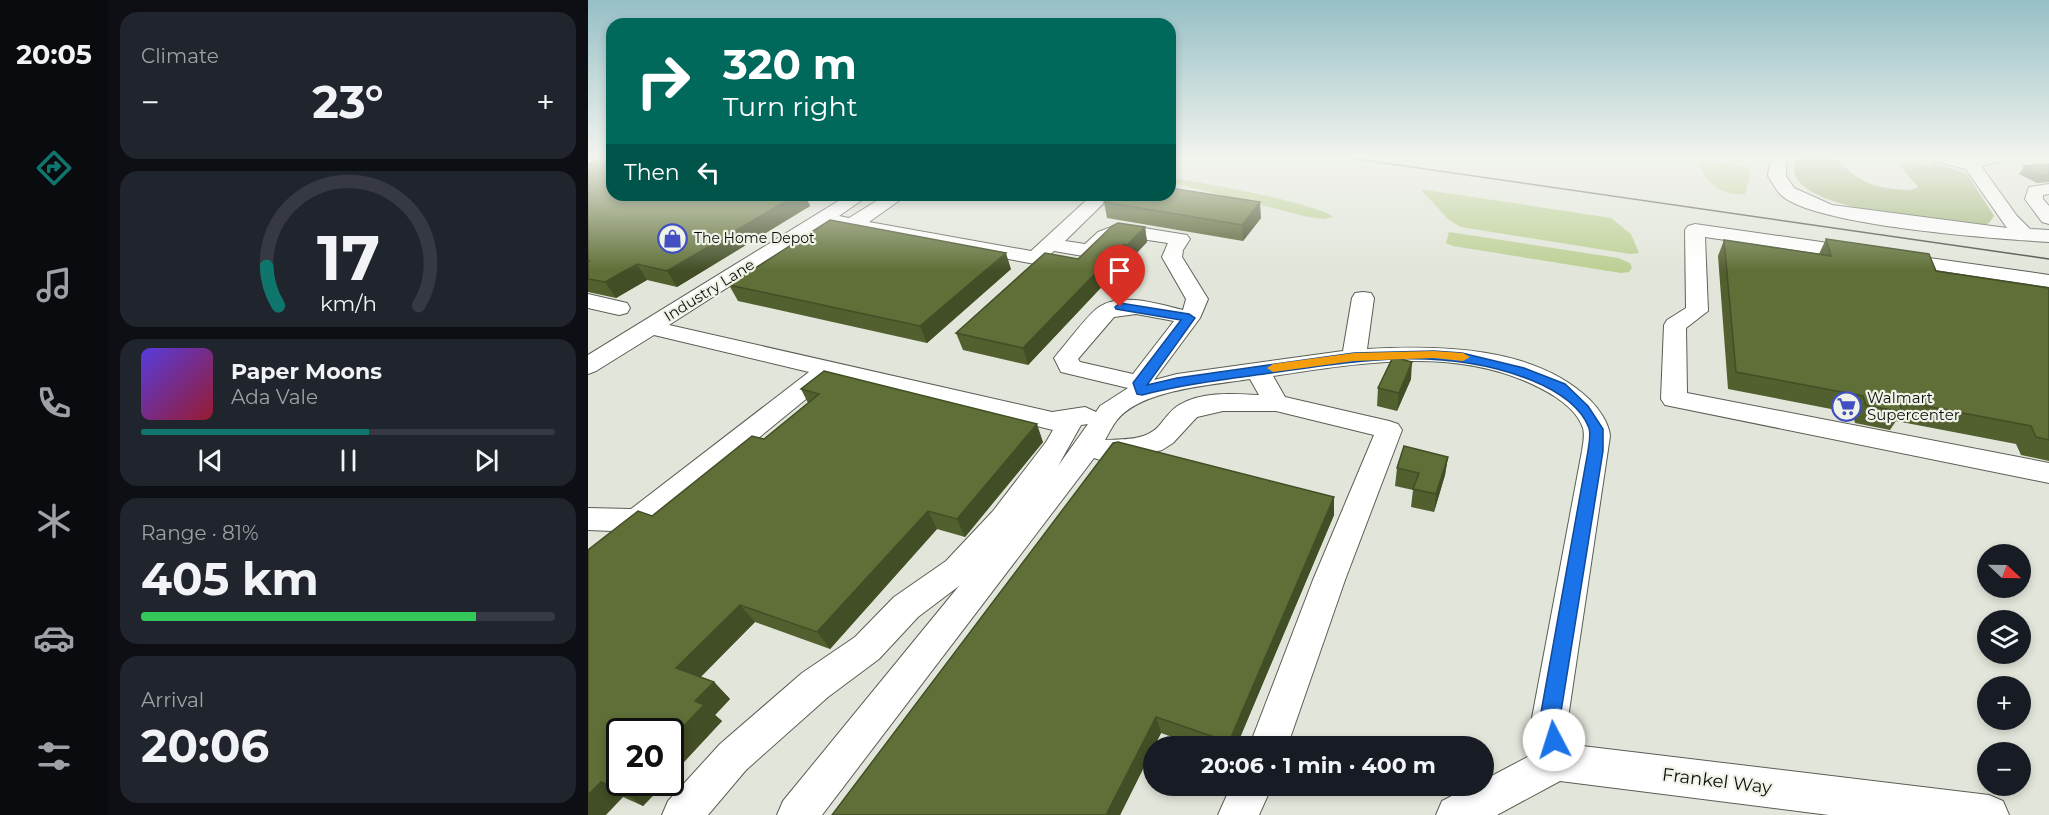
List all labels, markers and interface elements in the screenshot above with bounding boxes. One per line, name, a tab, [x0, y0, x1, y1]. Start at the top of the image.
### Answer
text: 20:05	[16, 38, 92, 71]
text: 320 m	[723, 38, 857, 90]
icon: right	[624, 42, 702, 120]
text: Climate	[141, 44, 219, 68]
text: 23°	[312, 74, 384, 129]
text: −	[141, 82, 160, 122]
text: +	[536, 82, 555, 122]
text: Turn right	[723, 90, 858, 123]
icon: directions	[33, 147, 75, 189]
icon: left	[692, 156, 725, 189]
text: Then	[624, 159, 680, 186]
text: 17	[316, 220, 380, 296]
shop icon: The Home Depot	[657, 222, 689, 254]
place label: The Home Depot	[694, 229, 815, 247]
pin	[1094, 245, 1145, 307]
icon: arrive	[1103, 254, 1136, 287]
street label: Industry Lane	[660, 255, 758, 325]
icon: music	[33, 264, 75, 306]
text: km/h	[319, 290, 377, 316]
text: Paper Moons	[231, 358, 382, 385]
icon: phone	[33, 382, 75, 424]
text: Ada Vale	[231, 385, 318, 409]
place label: Walmart Supercenter	[1867, 388, 1960, 424]
supermarket icon: Walmart Supercenter	[1830, 390, 1862, 422]
icon: previous	[194, 444, 227, 477]
icon: pause	[332, 444, 365, 477]
icon: next	[470, 444, 503, 477]
icon: climate	[33, 500, 75, 542]
text: Range · 81%	[141, 521, 259, 545]
north arrow	[1977, 544, 2031, 598]
map controls	[1977, 544, 2031, 796]
text: 405 km	[141, 551, 319, 606]
button: layers	[1977, 610, 2031, 664]
icon: car	[33, 617, 75, 659]
button: +	[1977, 676, 2031, 730]
text: Arrival	[141, 688, 204, 712]
position arrow	[1522, 708, 1586, 772]
text: 20:06	[141, 718, 269, 773]
speed limit sign: 20	[606, 718, 684, 796]
icon: filters	[33, 735, 75, 777]
button: −	[1977, 742, 2031, 796]
text: 20:06 · 1 min · 400 m	[1201, 752, 1436, 779]
street label: Frankel Way	[1661, 763, 1773, 799]

